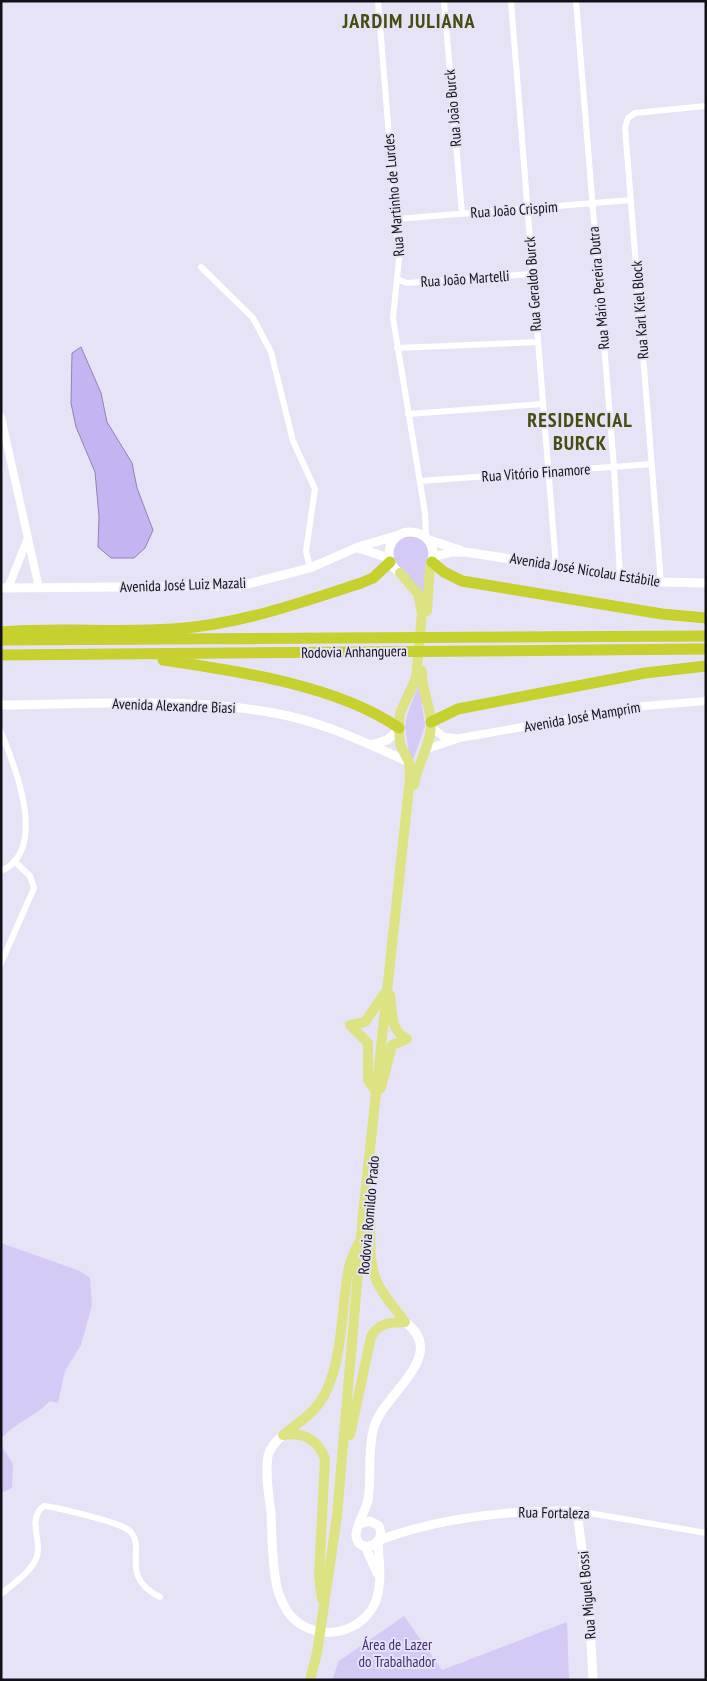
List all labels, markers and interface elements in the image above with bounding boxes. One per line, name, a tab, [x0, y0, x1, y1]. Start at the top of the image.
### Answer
district label: JARDIM JULIANA	[342, 8, 475, 34]
street label: Rua João Burck	[440, 68, 465, 147]
street label: Rua Martinho de Lurdes	[379, 133, 408, 257]
street label: Rua João Crispim	[470, 197, 558, 222]
street label: Rua Mário Pereira Dutra	[584, 226, 613, 350]
street label: Rua Geraldo Burck	[520, 236, 545, 332]
street label: Rua Karl Kiel Block	[627, 260, 652, 360]
street label: Rua João Martelli	[420, 266, 510, 291]
district label: RESIDENCIAL BURCK	[527, 407, 633, 456]
street label: Rua Vitório Finamore	[481, 459, 591, 486]
street label: Avenida José Nicolau Estábile	[509, 548, 662, 591]
street label: Avenida José Luiz Mazali	[119, 573, 246, 596]
street label: Rodovia Anhanguera	[301, 641, 407, 662]
street label: Avenida Alexandre Biasi	[112, 694, 236, 717]
street label: Avenida José Mamprim	[522, 697, 642, 736]
street label: Rodovia Romildo Prado	[354, 1155, 383, 1275]
street label: Rua Fortaleza	[518, 1502, 590, 1523]
street label: Rua Miguel Bossi	[573, 1550, 600, 1640]
park label: Área de Lazer do Trabalhador	[359, 1635, 436, 1671]

